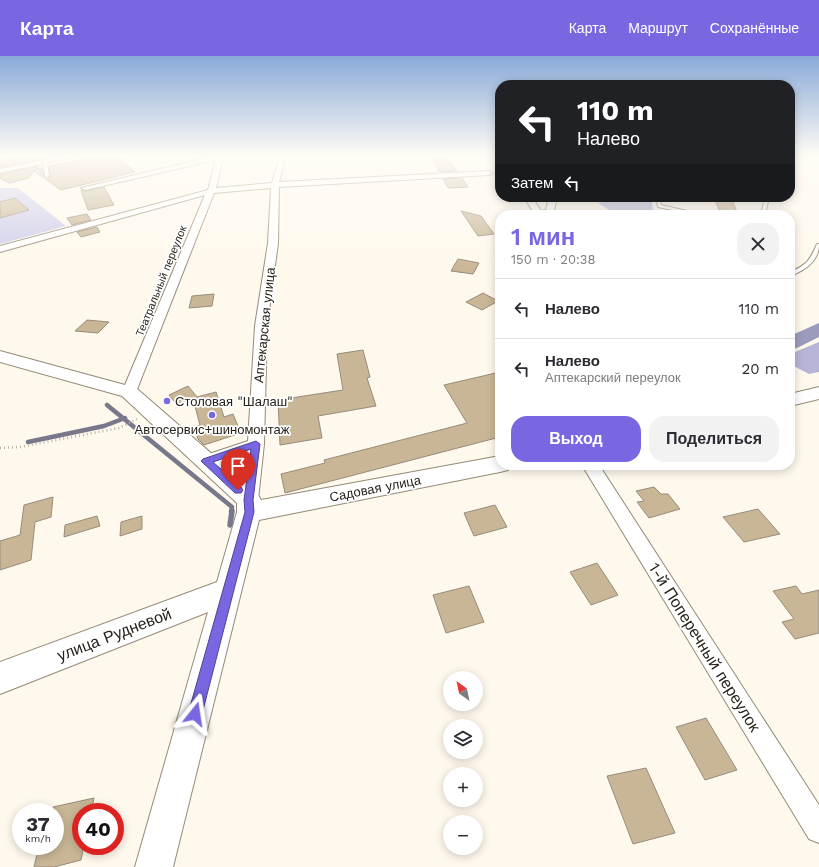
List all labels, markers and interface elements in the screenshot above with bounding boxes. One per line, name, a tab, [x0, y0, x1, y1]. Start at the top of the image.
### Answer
text: Карта	[20, 17, 74, 40]
text: Карта	[569, 20, 606, 36]
text: Маршрут	[628, 20, 688, 36]
text: Сохранённые	[710, 20, 799, 36]
text: 110 m	[577, 94, 654, 127]
icon: left	[511, 96, 563, 148]
text: Налево	[577, 128, 640, 149]
icon: left	[561, 172, 583, 194]
text: Затем	[511, 174, 553, 192]
text: 1 мин	[511, 223, 575, 251]
button: close	[737, 223, 779, 265]
street label: Театральный переулок	[133, 224, 190, 338]
text: 150 m · 20:38	[511, 252, 595, 267]
street label: Аптекарская улица	[251, 266, 278, 384]
icon: left	[511, 298, 533, 320]
text: Налево	[545, 300, 600, 318]
text: 110 m	[739, 300, 779, 318]
text: Налево	[545, 352, 600, 370]
icon: left	[511, 358, 533, 380]
text: 20 m	[742, 360, 779, 378]
text: Аптекарский переулок	[545, 370, 681, 385]
place label: Столовая "Шалаш"	[175, 394, 292, 409]
marker: Столовая "Шалаш"	[162, 396, 172, 406]
marker: Автосервис+шиномонтаж	[207, 410, 217, 420]
button: Выход	[511, 416, 641, 462]
button: Поделиться	[649, 416, 779, 462]
place label: Автосервис+шиномонтаж	[135, 422, 290, 437]
pin	[221, 449, 255, 490]
icon: arrive	[227, 455, 249, 477]
street label: Садовая улица	[328, 472, 423, 505]
street label: 1-й Поперечный переулок	[645, 559, 765, 736]
street label: улица Рудневой	[54, 604, 174, 665]
north arrow	[443, 671, 483, 711]
map controls	[443, 671, 483, 855]
position arrow	[174, 693, 216, 735]
button: layers	[443, 719, 483, 759]
button: +	[443, 767, 483, 807]
speed limit sign: 40	[72, 803, 124, 855]
text: 37	[26, 812, 50, 836]
button: −	[443, 815, 483, 855]
text: km/h	[25, 833, 51, 844]

